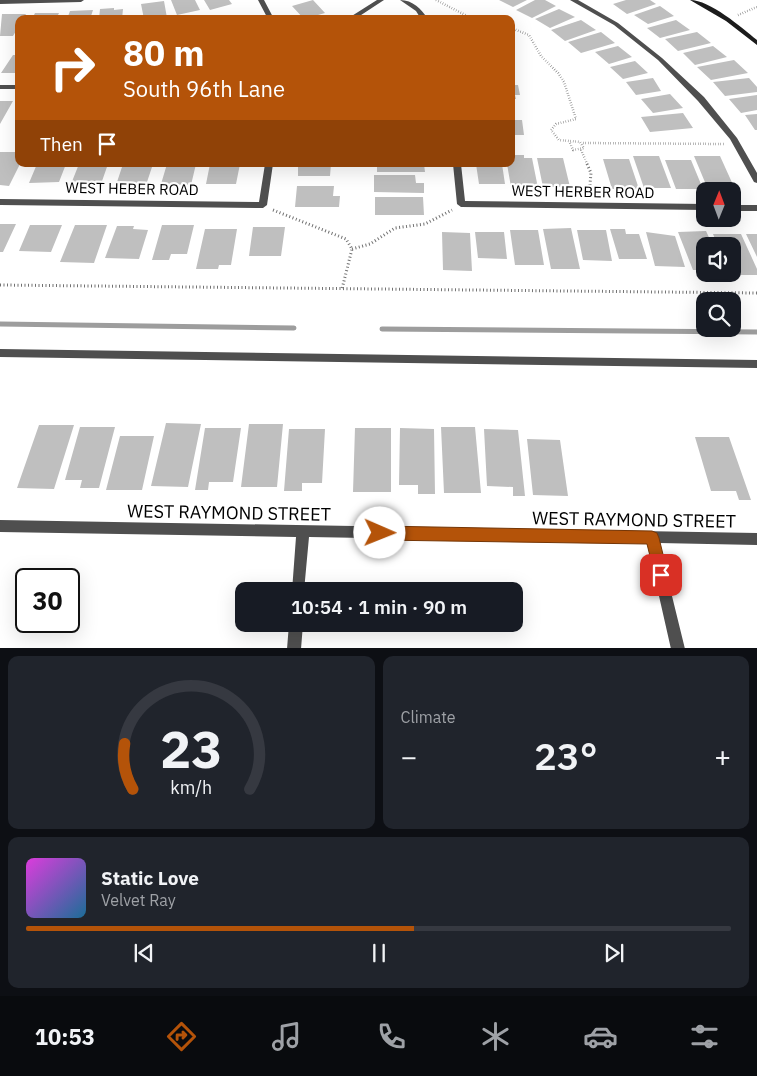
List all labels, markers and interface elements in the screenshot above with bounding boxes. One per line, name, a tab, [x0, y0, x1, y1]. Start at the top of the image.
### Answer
text: 80 m	[123, 30, 205, 76]
icon: right	[40, 35, 105, 100]
text: South 96th Lane	[123, 74, 285, 103]
icon: arrive	[93, 130, 121, 158]
text: Then	[40, 132, 83, 156]
street label: WEST HEBER ROAD	[65, 178, 199, 199]
street label: WEST HERBER ROAD	[511, 181, 655, 202]
north arrow	[696, 182, 741, 228]
map controls	[696, 182, 741, 337]
button: sound	[696, 237, 741, 282]
button: search	[696, 292, 741, 337]
street label: WEST RAYMOND STREET	[127, 499, 331, 526]
position arrow	[353, 506, 405, 558]
street label: WEST RAYMOND STREET	[532, 506, 736, 533]
pin	[640, 554, 682, 596]
icon: arrive	[647, 561, 675, 589]
speed limit sign: 30	[15, 568, 80, 633]
text: 10:54 · 1 min · 90 m	[291, 595, 467, 619]
text: Climate	[401, 707, 456, 727]
text: 23	[160, 715, 222, 782]
text: 23°	[534, 731, 597, 780]
text: −	[401, 738, 417, 775]
text: +	[714, 738, 731, 775]
text: km/h	[170, 776, 212, 799]
text: Static Love	[101, 866, 199, 890]
text: Velvet Ray	[101, 890, 176, 910]
icon: previous	[130, 939, 158, 967]
icon: pause	[365, 939, 393, 967]
icon: next	[600, 939, 628, 967]
icon: directions	[164, 1019, 199, 1054]
icon: music	[269, 1019, 304, 1054]
icon: phone	[374, 1019, 409, 1054]
icon: climate	[478, 1019, 513, 1054]
icon: car	[583, 1019, 618, 1054]
icon: filters	[687, 1019, 722, 1054]
text: 10:53	[35, 1022, 95, 1051]

